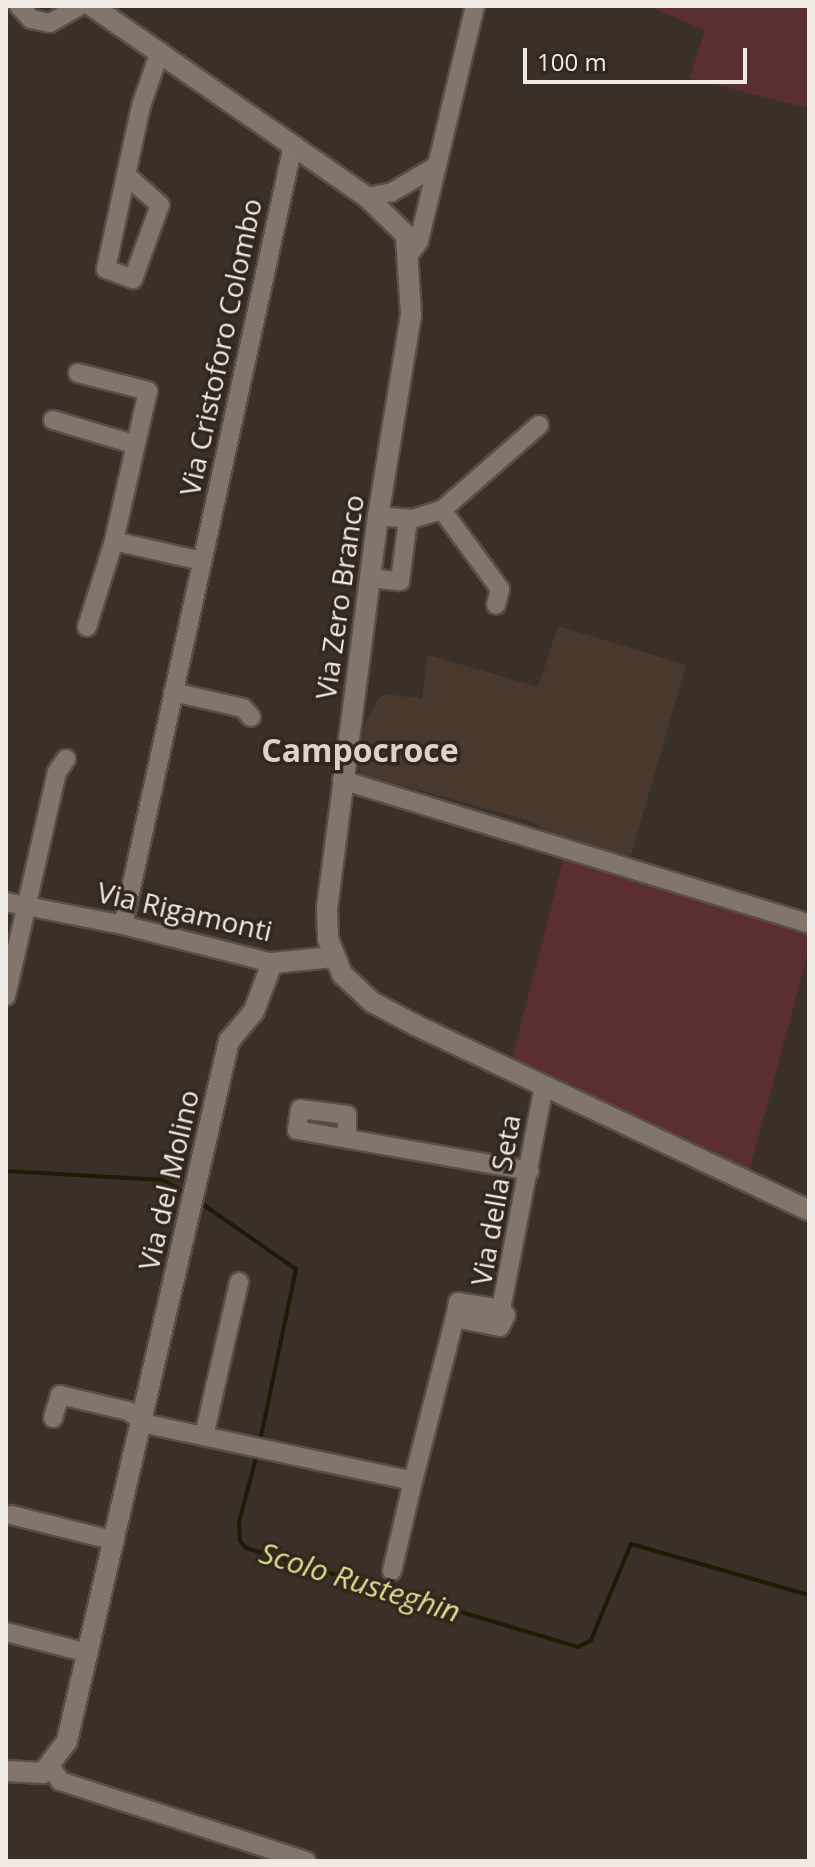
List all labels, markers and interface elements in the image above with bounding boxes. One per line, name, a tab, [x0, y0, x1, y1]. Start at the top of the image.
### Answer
scale bar	[527, 32, 751, 82]
text: 100 m	[537, 45, 607, 78]
street label: Via Cristoforo Colombo	[172, 195, 268, 499]
street label: Via Zero Branco	[308, 492, 370, 702]
district label: Campocroce	[261, 731, 459, 769]
street label: Via Rigamonti	[94, 875, 276, 947]
street label: Via del Molino	[131, 1087, 205, 1273]
street label: Via della Seta	[463, 1112, 527, 1288]
water label: Scolo Rusteghin	[255, 1534, 465, 1630]

